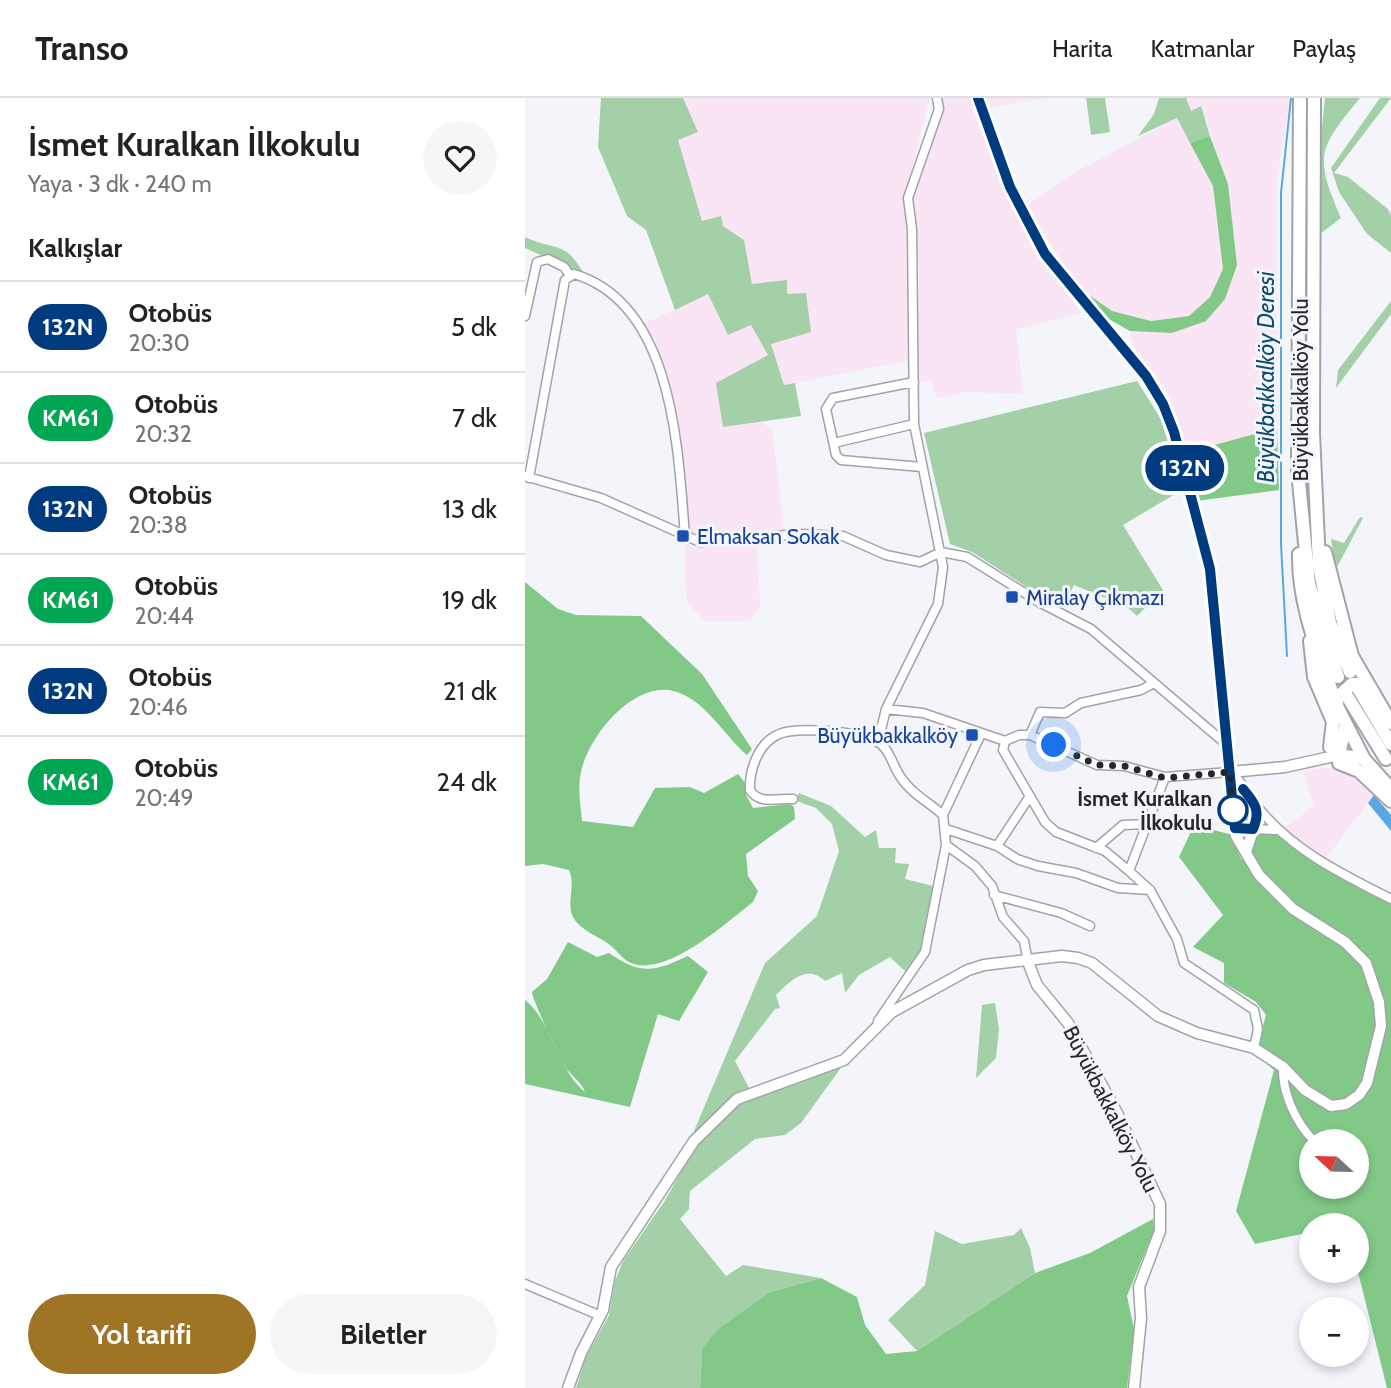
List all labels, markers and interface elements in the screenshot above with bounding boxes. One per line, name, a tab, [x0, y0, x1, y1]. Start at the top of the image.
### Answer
text: Transo	[35, 28, 129, 68]
text: Harita	[1052, 34, 1113, 63]
text: Katmanlar	[1151, 34, 1254, 63]
text: Paylaş	[1292, 34, 1356, 63]
button: heart	[423, 121, 497, 195]
text: İsmet Kuralkan İlkokulu	[28, 124, 360, 164]
text: Yaya · 3 dk · 240 m	[28, 170, 212, 198]
text: Kalkışlar	[28, 232, 122, 264]
water label: Büyükbakkalköy Deresi	[1252, 270, 1280, 483]
text: Otobüs	[128, 297, 212, 329]
street label: Büyükbakkalköy Yolu	[1288, 298, 1313, 482]
text: 5 dk	[451, 311, 497, 343]
text: 132N	[42, 312, 93, 341]
text: 20:30	[128, 329, 190, 357]
text: Otobüs	[134, 388, 218, 420]
text: 7 dk	[452, 402, 497, 434]
text: KM61	[42, 403, 99, 432]
text: 20:32	[134, 420, 192, 448]
line badge: 132N	[1136, 445, 1234, 491]
text: 132N	[1159, 453, 1211, 482]
text: Otobüs	[128, 479, 212, 511]
text: 13 dk	[443, 493, 497, 525]
text: 132N	[42, 494, 93, 523]
text: 20:38	[128, 511, 188, 539]
place label: Elmaksan Sokak	[697, 524, 840, 549]
marker: Elmaksan Sokak	[675, 528, 691, 544]
text: Otobüs	[134, 570, 218, 602]
text: 19 dk	[442, 584, 497, 616]
text: KM61	[42, 585, 99, 614]
place label: Miralay Çıkmazı	[1026, 585, 1164, 610]
marker: Miralay Çıkmazı	[1004, 589, 1020, 605]
text: 20:44	[134, 602, 194, 630]
text: Otobüs	[128, 661, 212, 693]
text: 21 dk	[443, 675, 497, 707]
text: 132N	[42, 676, 93, 705]
text: 20:46	[128, 693, 188, 721]
place label: Büyükbakkalköy	[817, 723, 958, 748]
marker: Büyükbakkalköy	[964, 727, 980, 743]
your location	[1036, 727, 1071, 762]
text: Otobüs	[134, 752, 218, 784]
text: 24 dk	[436, 766, 497, 798]
text: KM61	[42, 767, 99, 796]
text: 20:49	[134, 784, 194, 812]
place label: İsmet Kuralkan İlkokulu	[1077, 786, 1212, 835]
marker: İsmet Kuralkan İlkokulu	[1218, 795, 1248, 825]
street label: Büyükbakkalköy Yolu	[1058, 1022, 1164, 1196]
north arrow	[1299, 1129, 1369, 1199]
map controls	[1299, 1129, 1369, 1367]
button: +	[1299, 1213, 1369, 1283]
button: Yol tarifi	[28, 1294, 256, 1374]
button: Biletler	[270, 1294, 497, 1374]
button: −	[1299, 1297, 1369, 1367]

